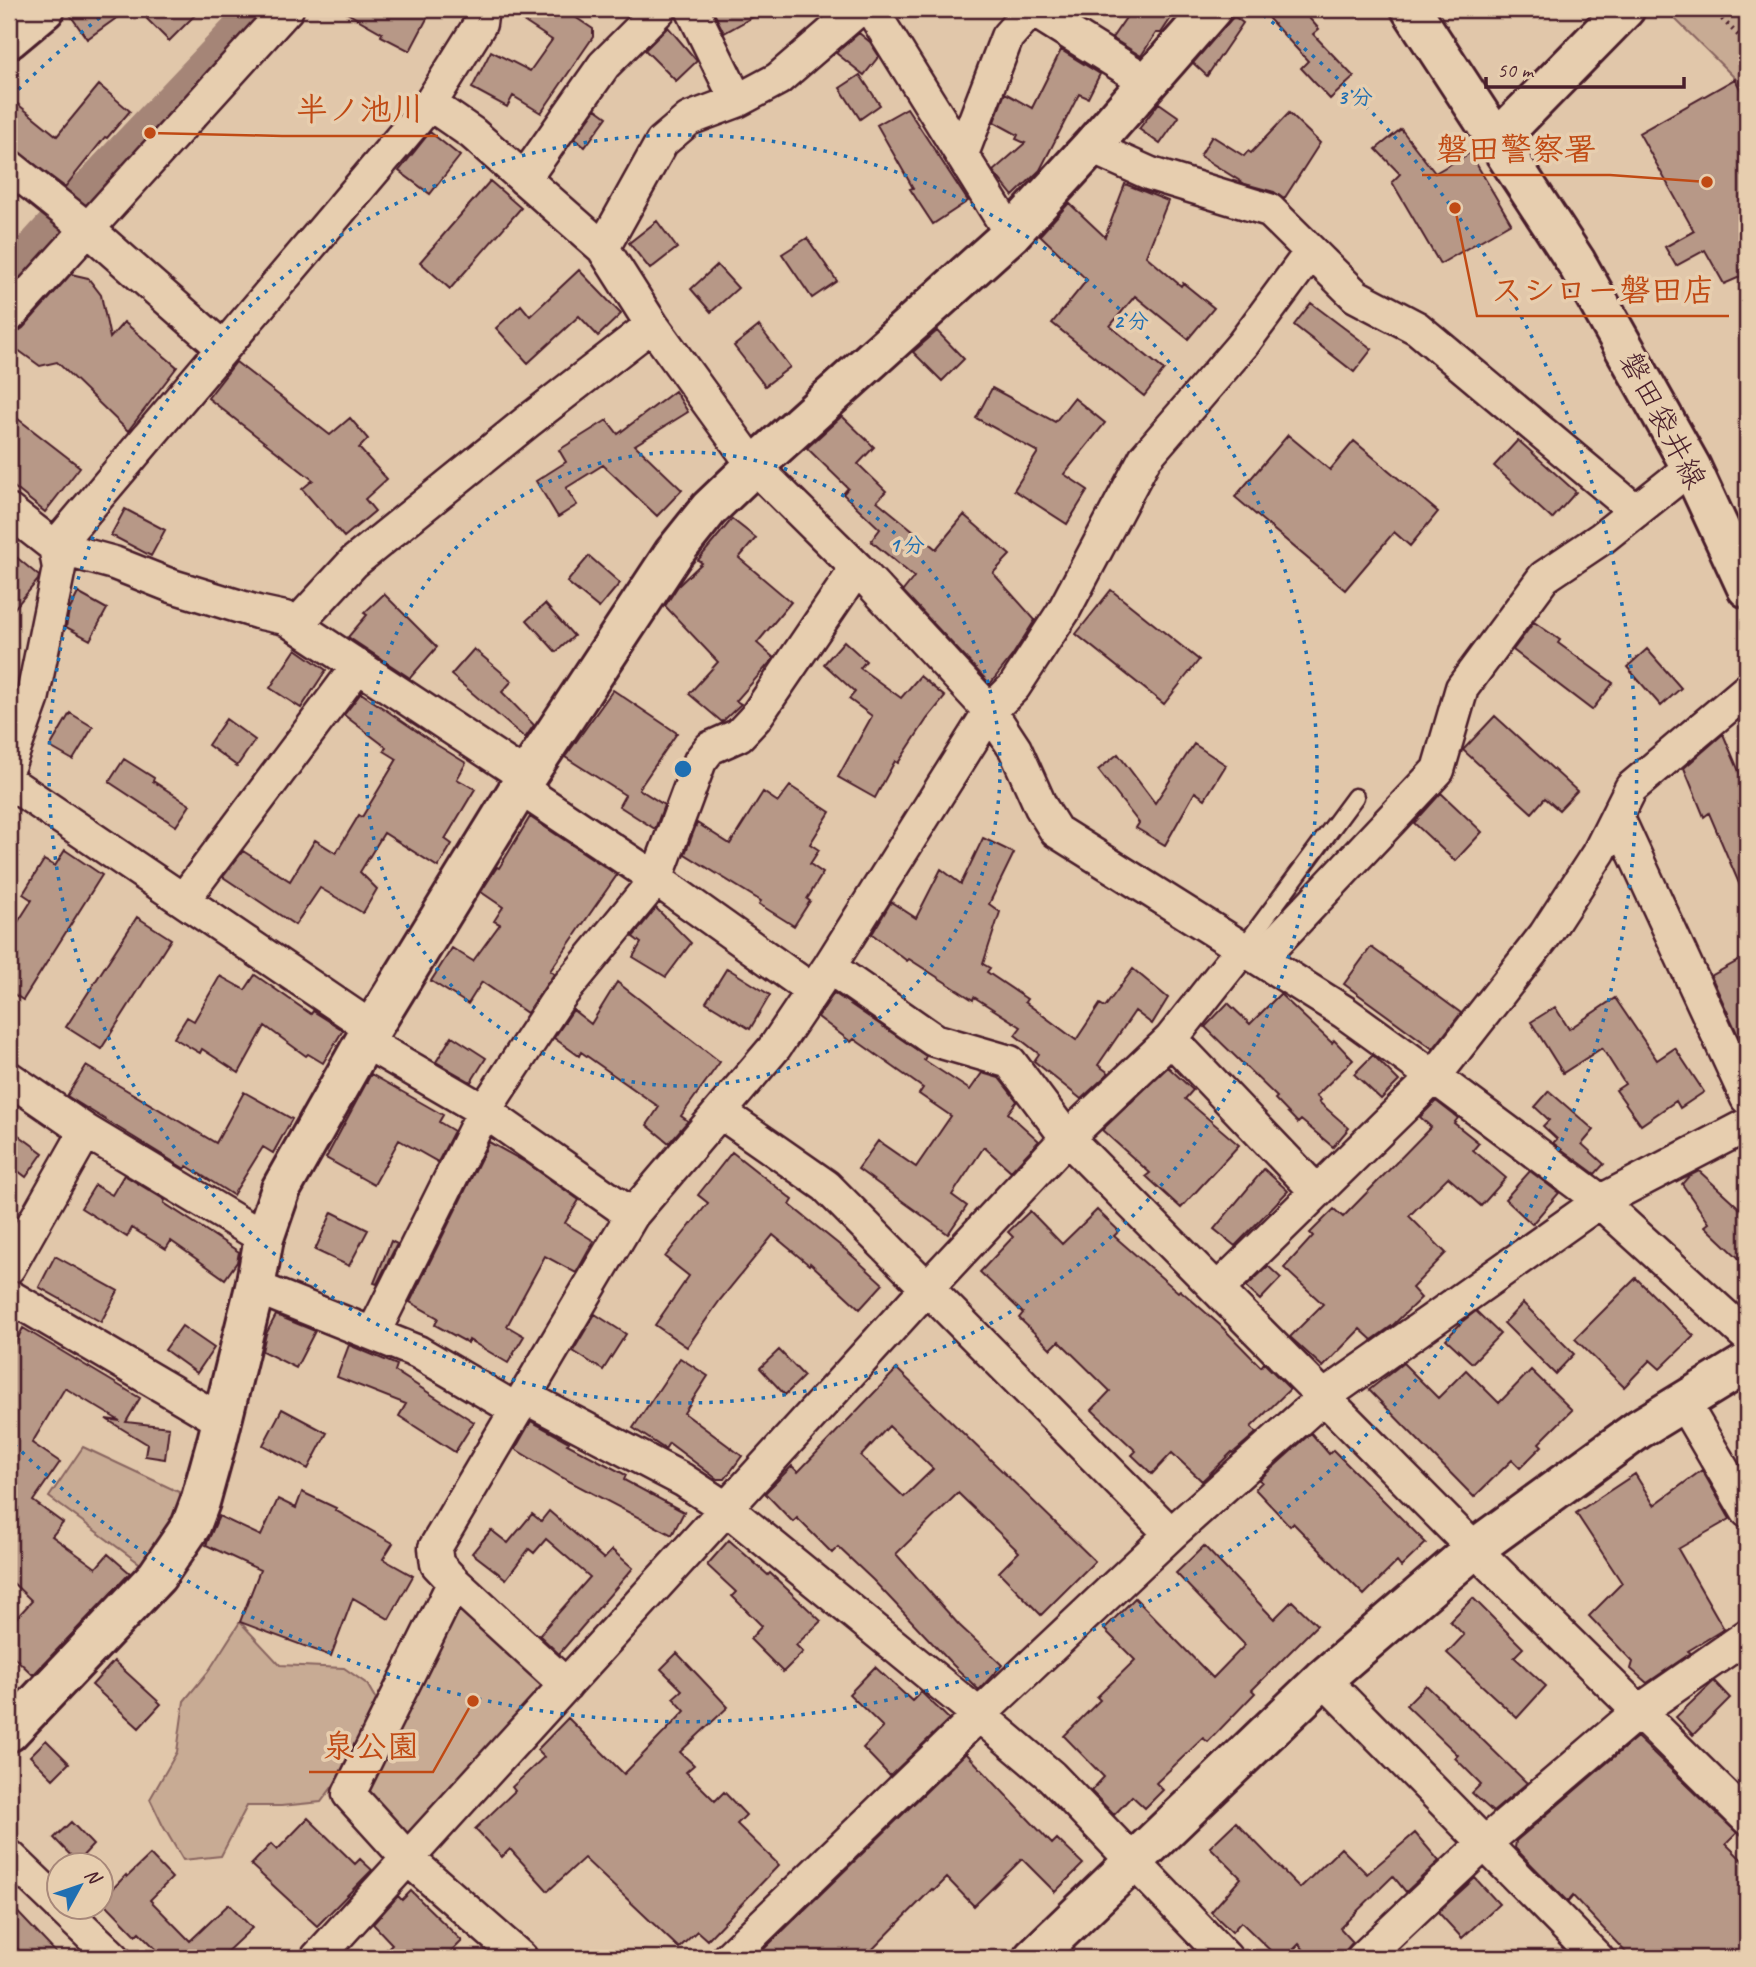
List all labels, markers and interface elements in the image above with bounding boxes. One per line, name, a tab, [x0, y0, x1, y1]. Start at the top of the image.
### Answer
scale bar	[1486, 46, 1684, 90]
text: 50 m	[1497, 57, 1535, 83]
callout: 半ノ池川	[282, 83, 438, 136]
text: 3 分	[1337, 84, 1373, 110]
text: 半ノ池川	[296, 89, 424, 130]
callout: 磐田警察署	[1422, 122, 1610, 175]
text: 磐田警察署	[1436, 129, 1596, 170]
callout: スシロー磐田店	[1477, 263, 1729, 316]
text: スシロー磐田店	[1491, 270, 1715, 311]
text: 2 分	[1113, 308, 1149, 334]
street label: 磐田袋井線	[1611, 345, 1715, 495]
text: 1 分	[889, 532, 925, 558]
centre of rings	[671, 757, 695, 781]
callout: 泉公園	[309, 1719, 433, 1772]
text: 泉公園	[323, 1726, 419, 1767]
north arrow	[46, 1852, 116, 1922]
text: N	[79, 1863, 107, 1890]

